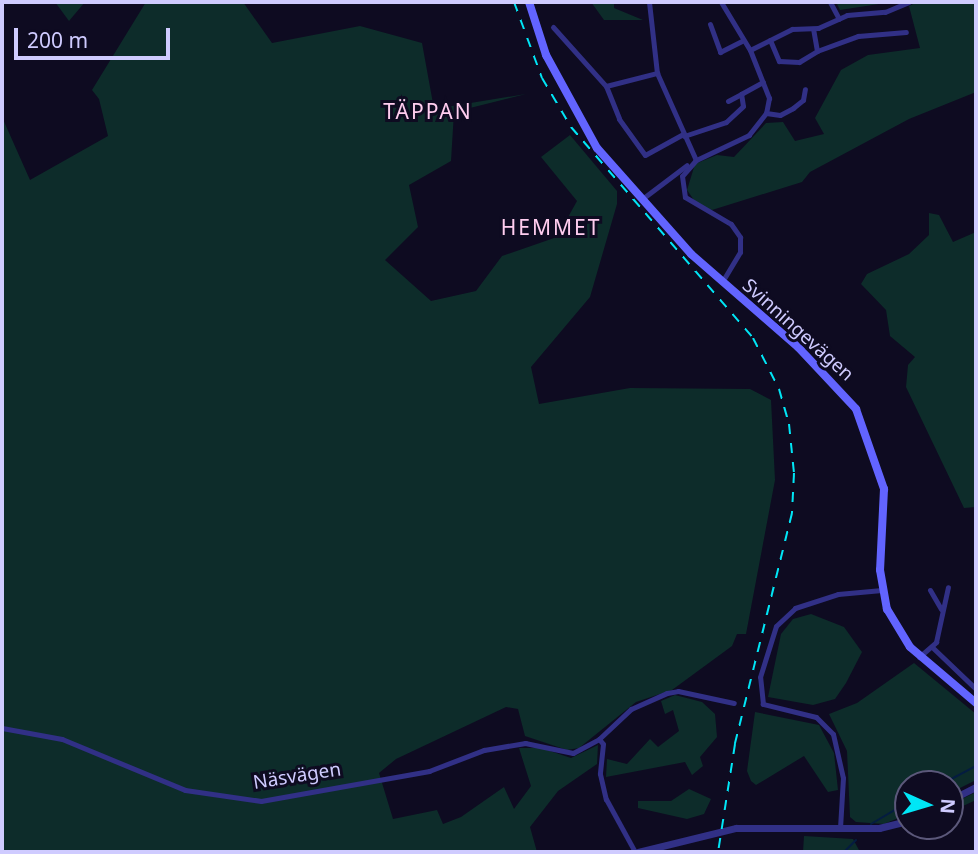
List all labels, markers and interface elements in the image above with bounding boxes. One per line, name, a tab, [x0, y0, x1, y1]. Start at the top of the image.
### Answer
scale bar	[18, 14, 173, 58]
text: 200 m	[27, 26, 88, 54]
district label: TÄPPAN	[384, 98, 472, 124]
district label: HEMMET	[501, 214, 601, 240]
street label: Svinningevägen	[738, 274, 858, 386]
street label: Näsvägen	[251, 758, 343, 794]
north arrow	[894, 770, 964, 840]
text: N	[934, 798, 961, 815]

